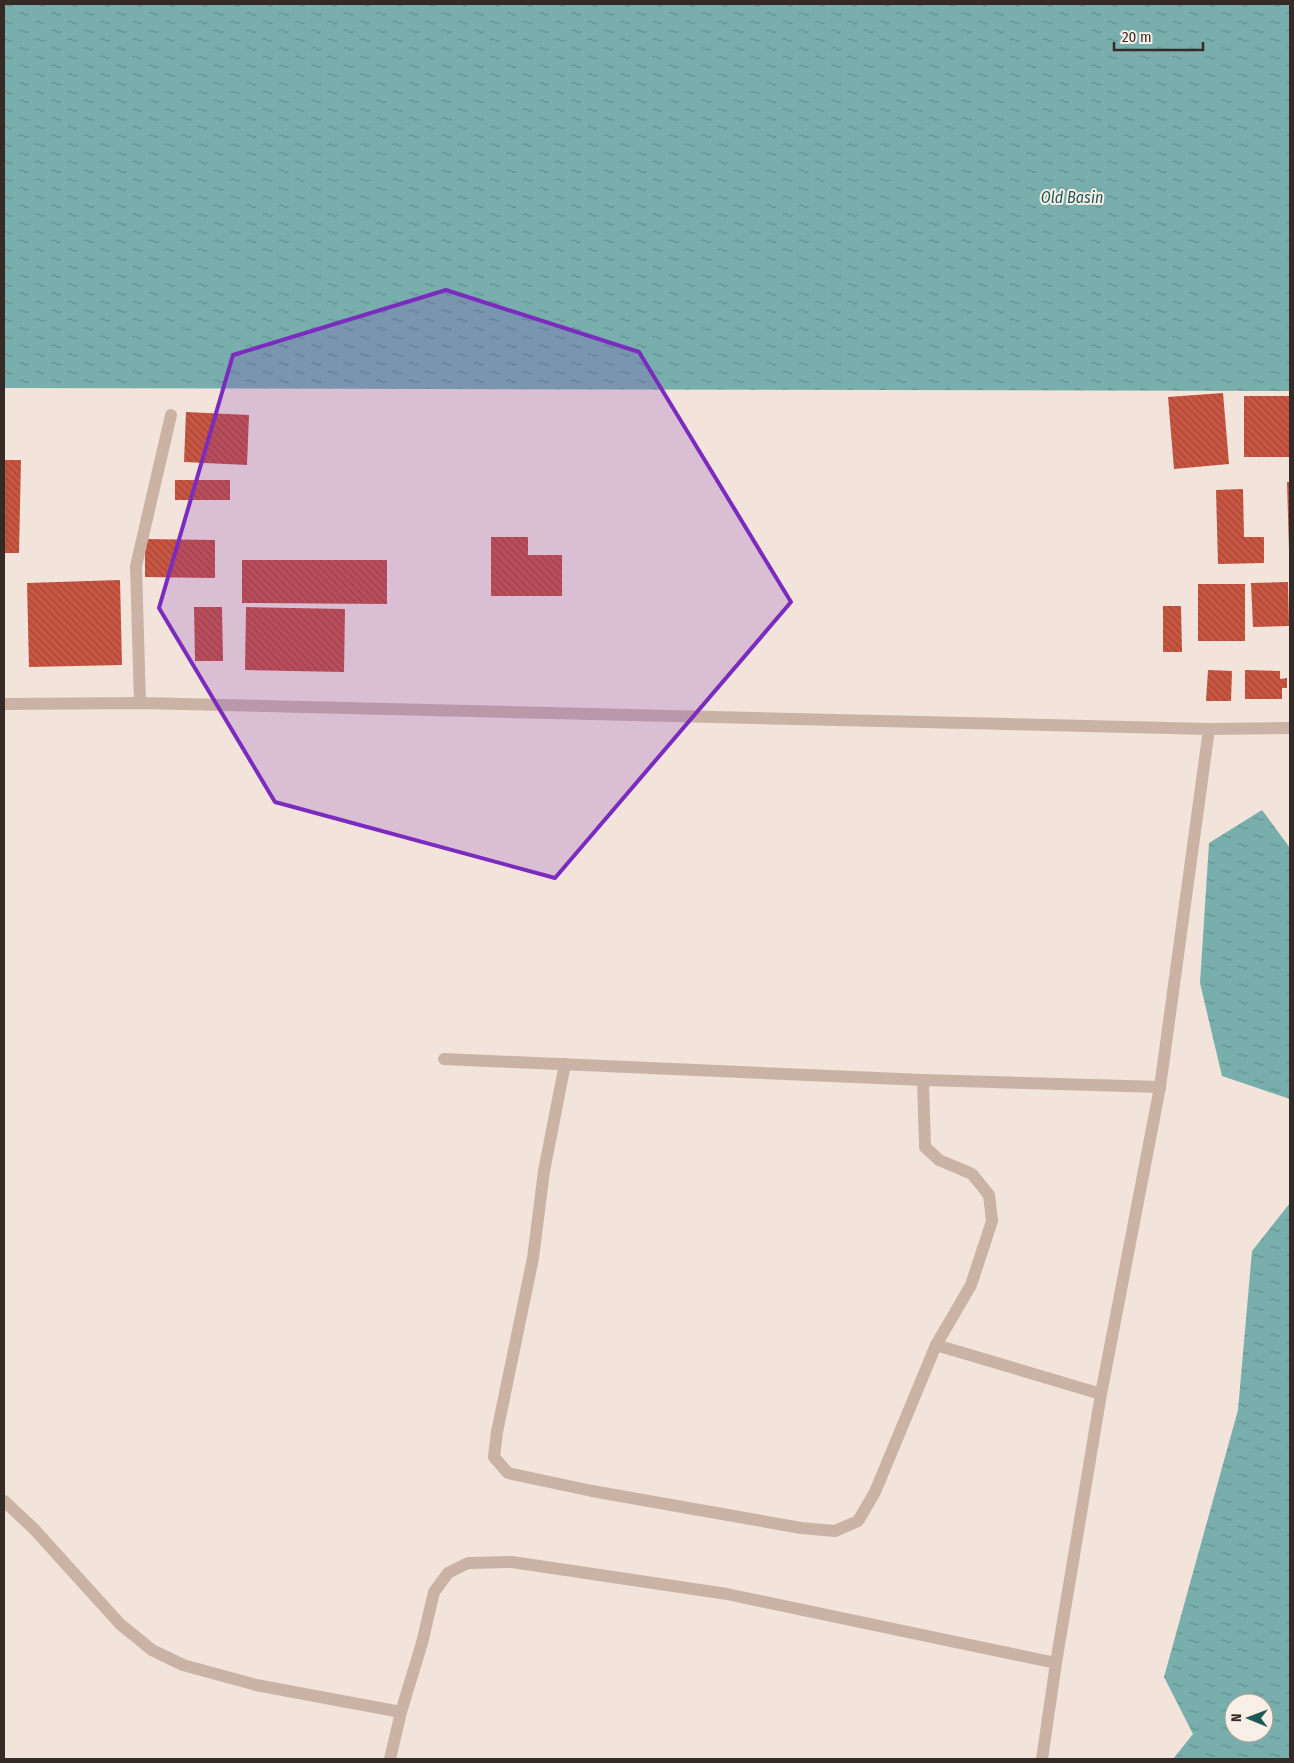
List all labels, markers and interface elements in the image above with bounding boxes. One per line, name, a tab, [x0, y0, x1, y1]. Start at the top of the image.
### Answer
scale bar	[1114, 20, 1203, 52]
text: 20 m	[1122, 28, 1152, 46]
water label: Old Basin	[1041, 188, 1103, 207]
north arrow	[1224, 1693, 1274, 1743]
text: N	[1228, 1713, 1245, 1722]

